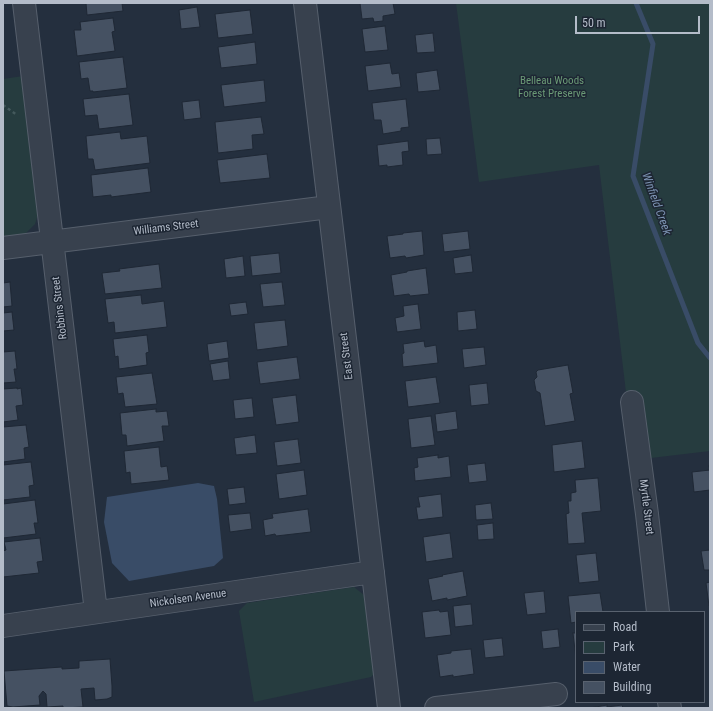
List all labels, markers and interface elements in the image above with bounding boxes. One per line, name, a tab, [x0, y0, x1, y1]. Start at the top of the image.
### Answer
scale bar	[577, 8, 702, 34]
text: 50 m	[582, 16, 606, 30]
park label: Belleau Woods Forest Preserve	[518, 74, 586, 100]
water label: Winfield Creek	[638, 171, 674, 237]
street label: Williams Street	[133, 217, 199, 239]
street label: Robbins Street	[50, 276, 70, 340]
street label: East Street	[338, 332, 356, 380]
street label: Myrtle Street	[636, 479, 656, 535]
street label: Nickolsen Avenue	[149, 587, 227, 611]
legend	[575, 611, 705, 703]
text: Road	[613, 620, 637, 634]
text: Park	[613, 640, 634, 654]
text: Water	[613, 660, 641, 674]
text: Building	[613, 680, 651, 694]

